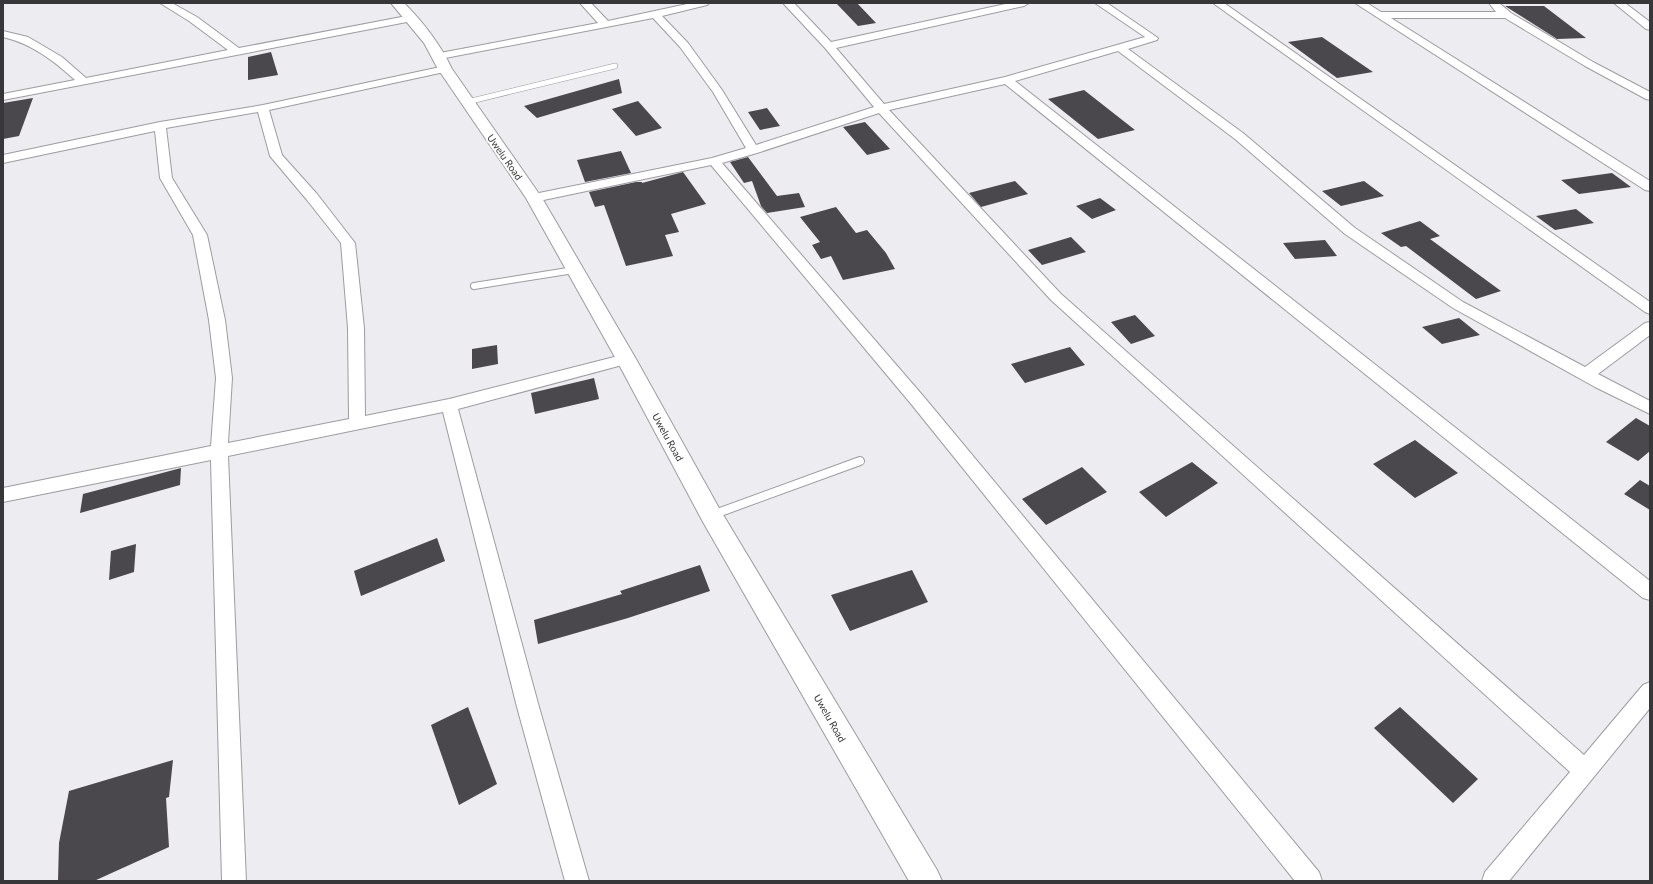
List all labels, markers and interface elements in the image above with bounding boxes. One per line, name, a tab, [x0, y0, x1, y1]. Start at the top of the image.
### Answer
street label: Uwelu Road	[485, 132, 525, 182]
street label: Uwelu Road	[650, 411, 686, 463]
street label: Uwelu Road	[812, 692, 848, 744]

